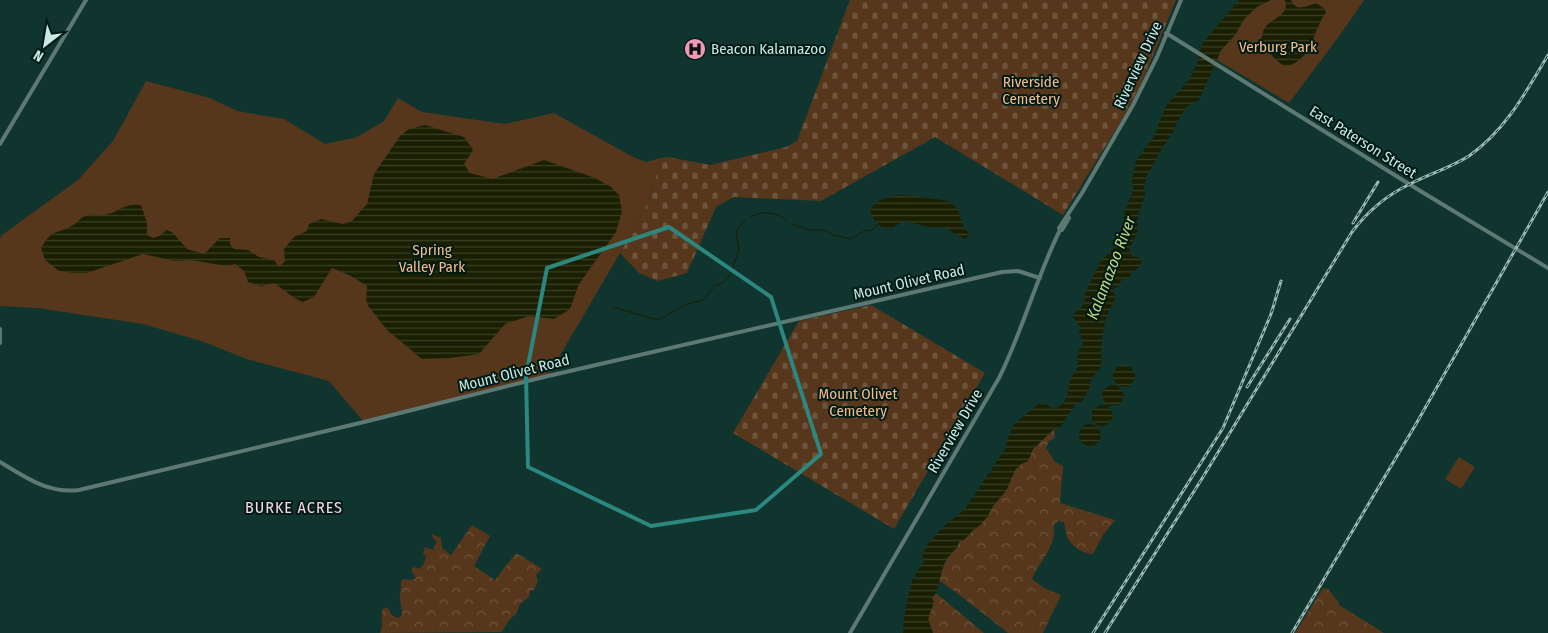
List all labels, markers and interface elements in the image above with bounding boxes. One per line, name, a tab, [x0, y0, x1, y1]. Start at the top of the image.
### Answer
street label: Riverview Drive	[1110, 19, 1166, 111]
north arrow	[20, 20, 70, 70]
hospital icon: Beacon Kalamazoo	[683, 37, 707, 61]
park label: Verburg Park	[1239, 38, 1317, 56]
place label: Beacon Kalamazoo	[711, 40, 826, 58]
text: N	[31, 46, 47, 65]
park label: Riverside Cemetery	[1002, 73, 1060, 108]
street label: East Paterson Street	[1306, 102, 1420, 182]
water label: Kalamazoo River	[1083, 213, 1140, 322]
park label: Spring Valley Park	[399, 241, 465, 276]
street label: Mount Olivet Road	[852, 260, 966, 304]
street label: Mount Olivet Road	[457, 351, 571, 395]
park label: Mount Olivet Cemetery	[819, 385, 898, 420]
street label: Riverview Drive	[924, 386, 986, 476]
district label: BURKE ACRES	[245, 498, 343, 517]

